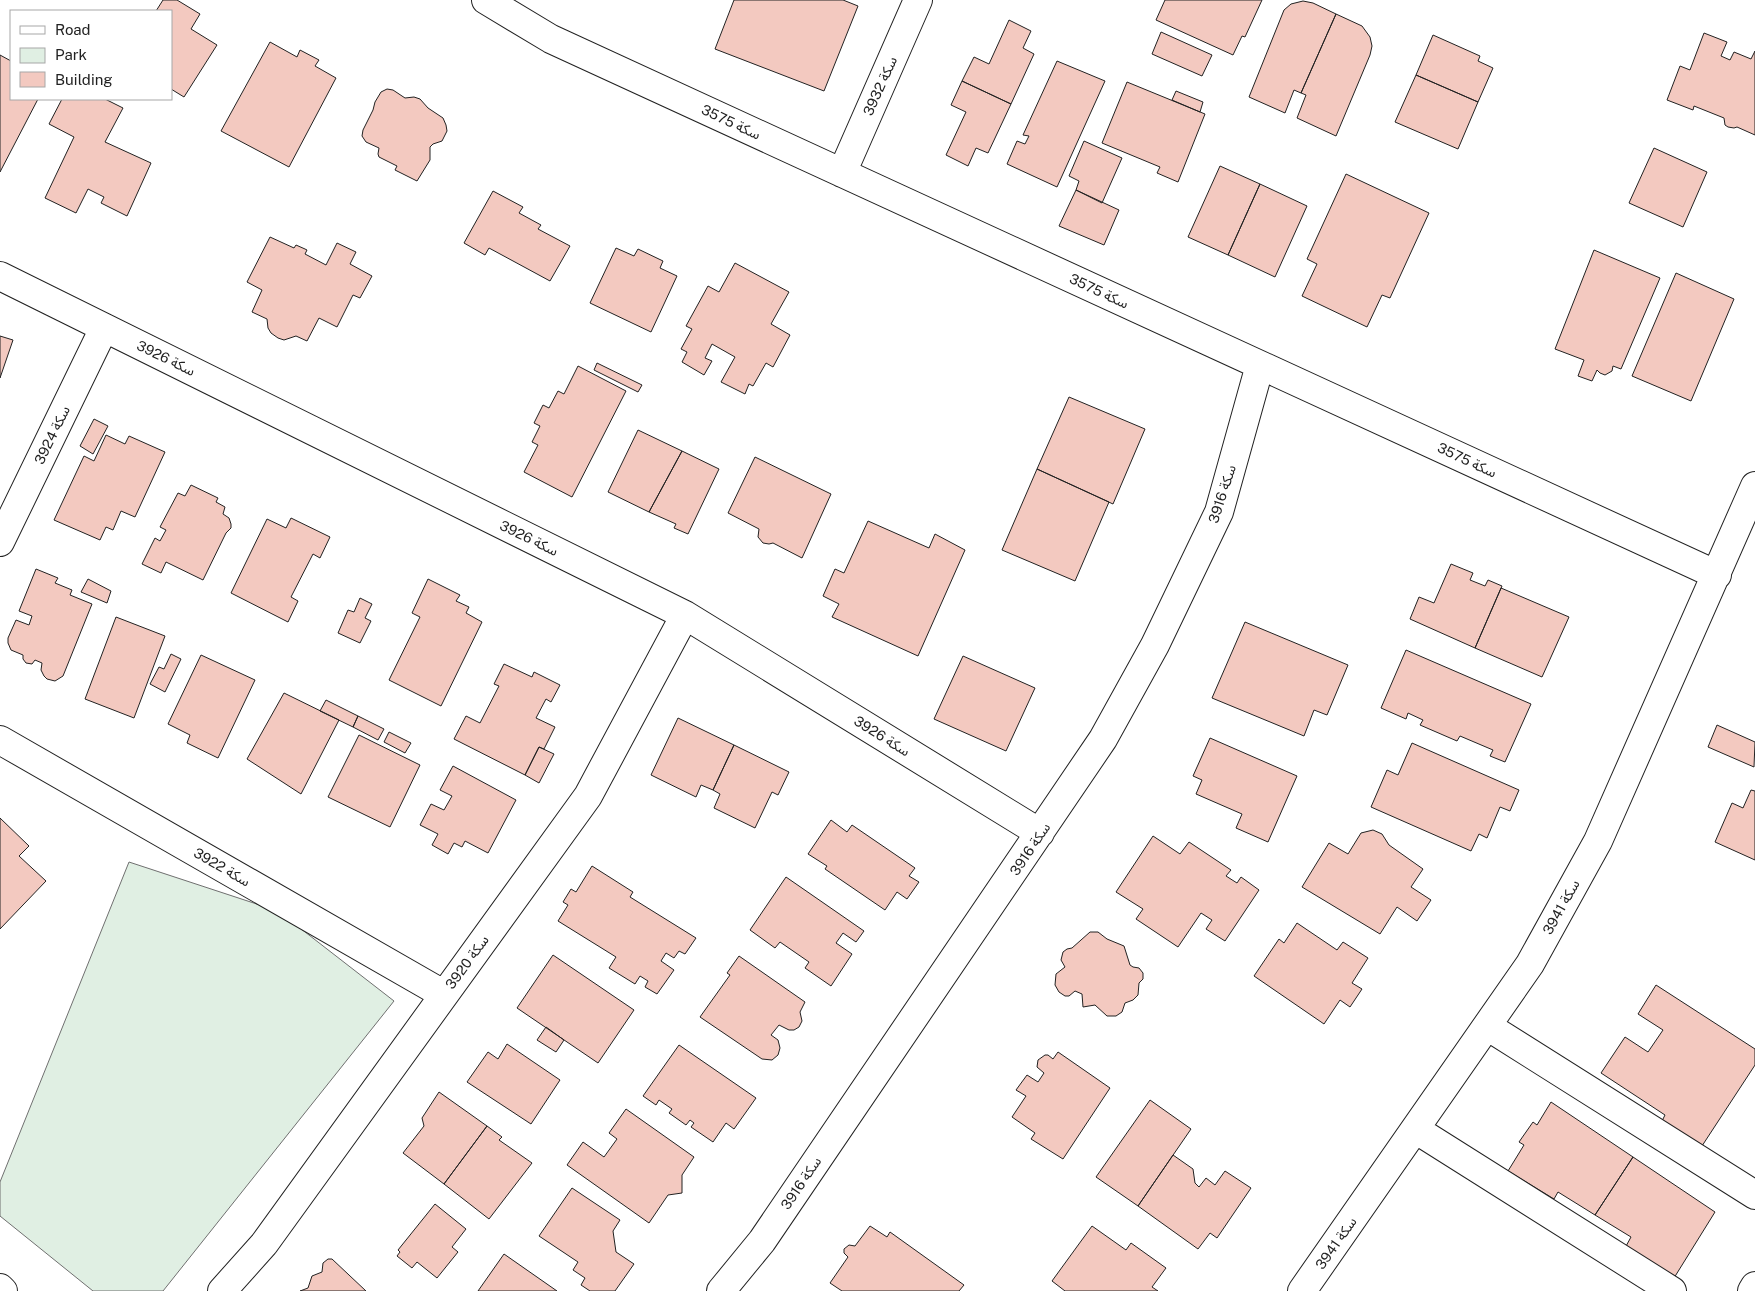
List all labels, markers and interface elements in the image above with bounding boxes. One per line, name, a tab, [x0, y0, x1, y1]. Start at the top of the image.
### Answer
legend	[10, 10, 172, 100]
text: Road	[55, 21, 91, 38]
text: Park	[55, 46, 87, 63]
street label: سكة 3932	[860, 54, 900, 118]
text: Building	[55, 71, 113, 88]
street label: سكة 3575	[699, 101, 763, 143]
street label: سكة 3575	[1067, 270, 1131, 312]
street label: سكة 3926	[134, 337, 198, 379]
street label: سكة 3924	[31, 403, 73, 467]
street label: سكة 3575	[1435, 439, 1499, 481]
street label: سكة 3916	[1205, 463, 1239, 525]
street label: سكة 3926	[497, 517, 561, 559]
street label: سكة 3926	[851, 713, 913, 759]
street label: سكة 3916	[1007, 820, 1053, 878]
street label: سكة 3922	[191, 844, 253, 890]
street label: سكة 3941	[1539, 877, 1583, 937]
street label: سكة 3920	[442, 932, 492, 992]
street label: سكة 3916	[778, 1154, 824, 1212]
street label: سكة 3941	[1312, 1214, 1360, 1272]

